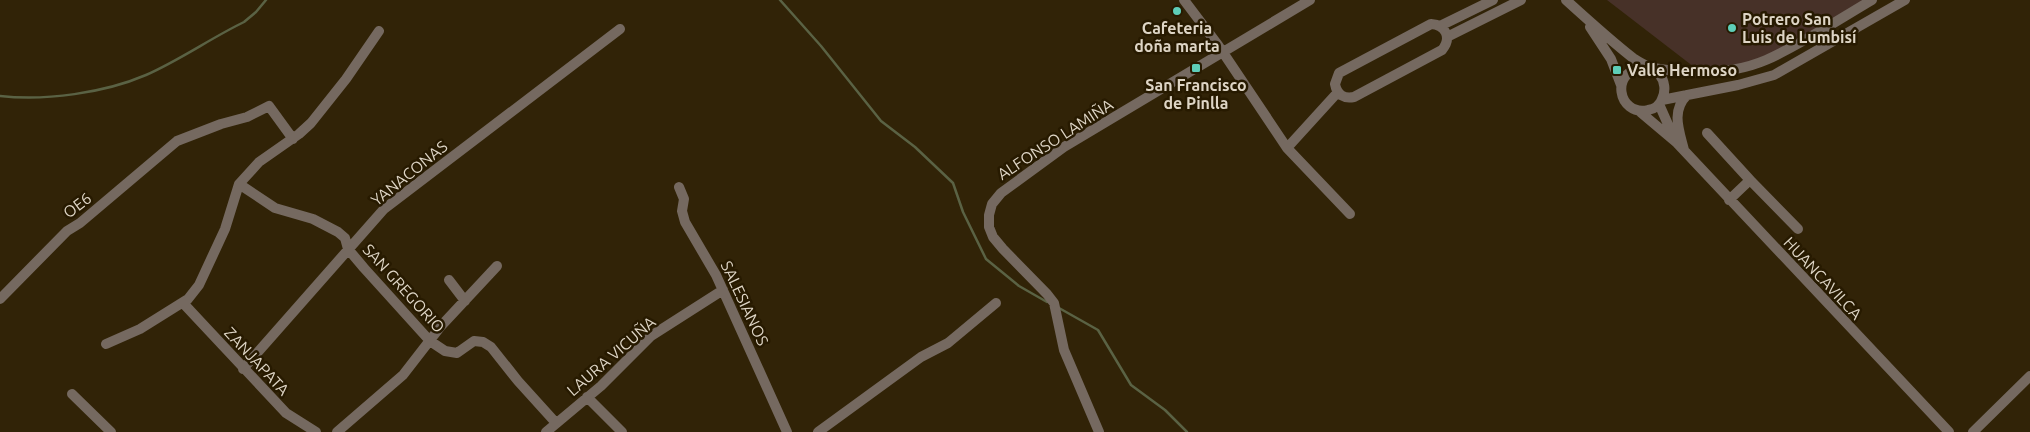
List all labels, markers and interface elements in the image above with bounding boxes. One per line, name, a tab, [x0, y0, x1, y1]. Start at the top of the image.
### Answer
marker: Cafeteria doña marta	[1171, 5, 1183, 17]
place label: Potrero San Luis de Lumbisí	[1742, 10, 1857, 46]
place label: Cafeteria doña marta	[1134, 19, 1220, 55]
marker: Potrero San Luis de Lumbisí	[1726, 22, 1738, 34]
place label: Valle Hermoso	[1627, 61, 1737, 79]
marker: San Francisco de Pinlla	[1190, 62, 1202, 74]
marker: Valle Hermoso	[1611, 64, 1623, 76]
place label: San Francisco de Pinlla	[1145, 76, 1247, 112]
street label: ALFONSO LAMIÑA	[993, 94, 1117, 183]
street label: YANACONAS	[367, 137, 451, 209]
street label: OE6	[59, 189, 95, 221]
street label: HUANCAVILCA	[1780, 233, 1866, 323]
street label: SAN GREGORIO	[360, 240, 448, 336]
street label: SALESIANOS	[718, 258, 772, 348]
street label: LAURA VICUÑA	[562, 312, 659, 399]
street label: ZANJAPATA	[221, 323, 293, 399]

